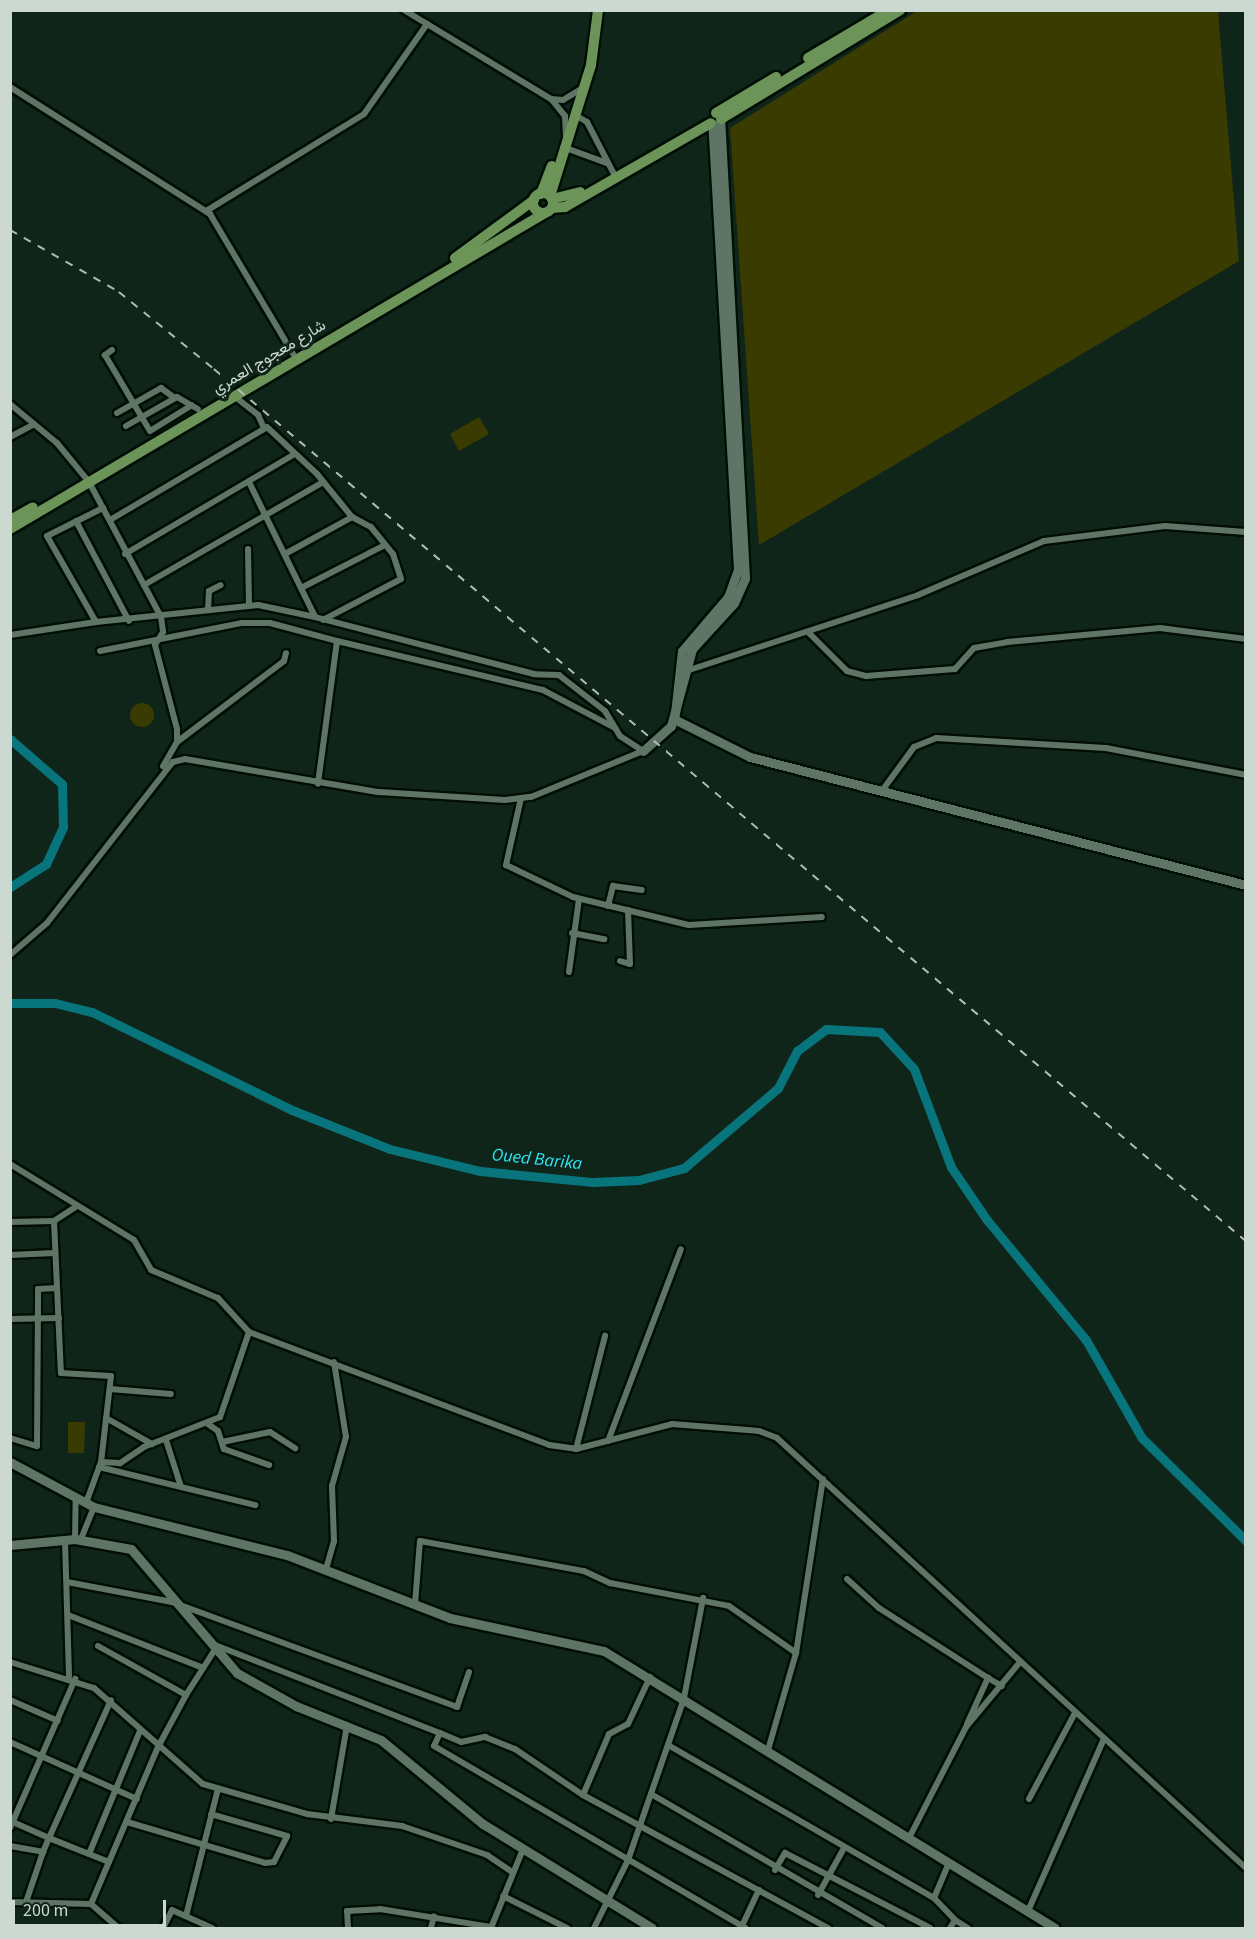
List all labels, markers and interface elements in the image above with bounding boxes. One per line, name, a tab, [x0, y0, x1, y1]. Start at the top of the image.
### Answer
street label: شارع معجوج العمري	[209, 316, 329, 398]
water label: Oued Barika	[491, 1145, 583, 1175]
scale bar	[15, 1888, 170, 1926]
text: 200 m	[23, 1898, 68, 1923]

